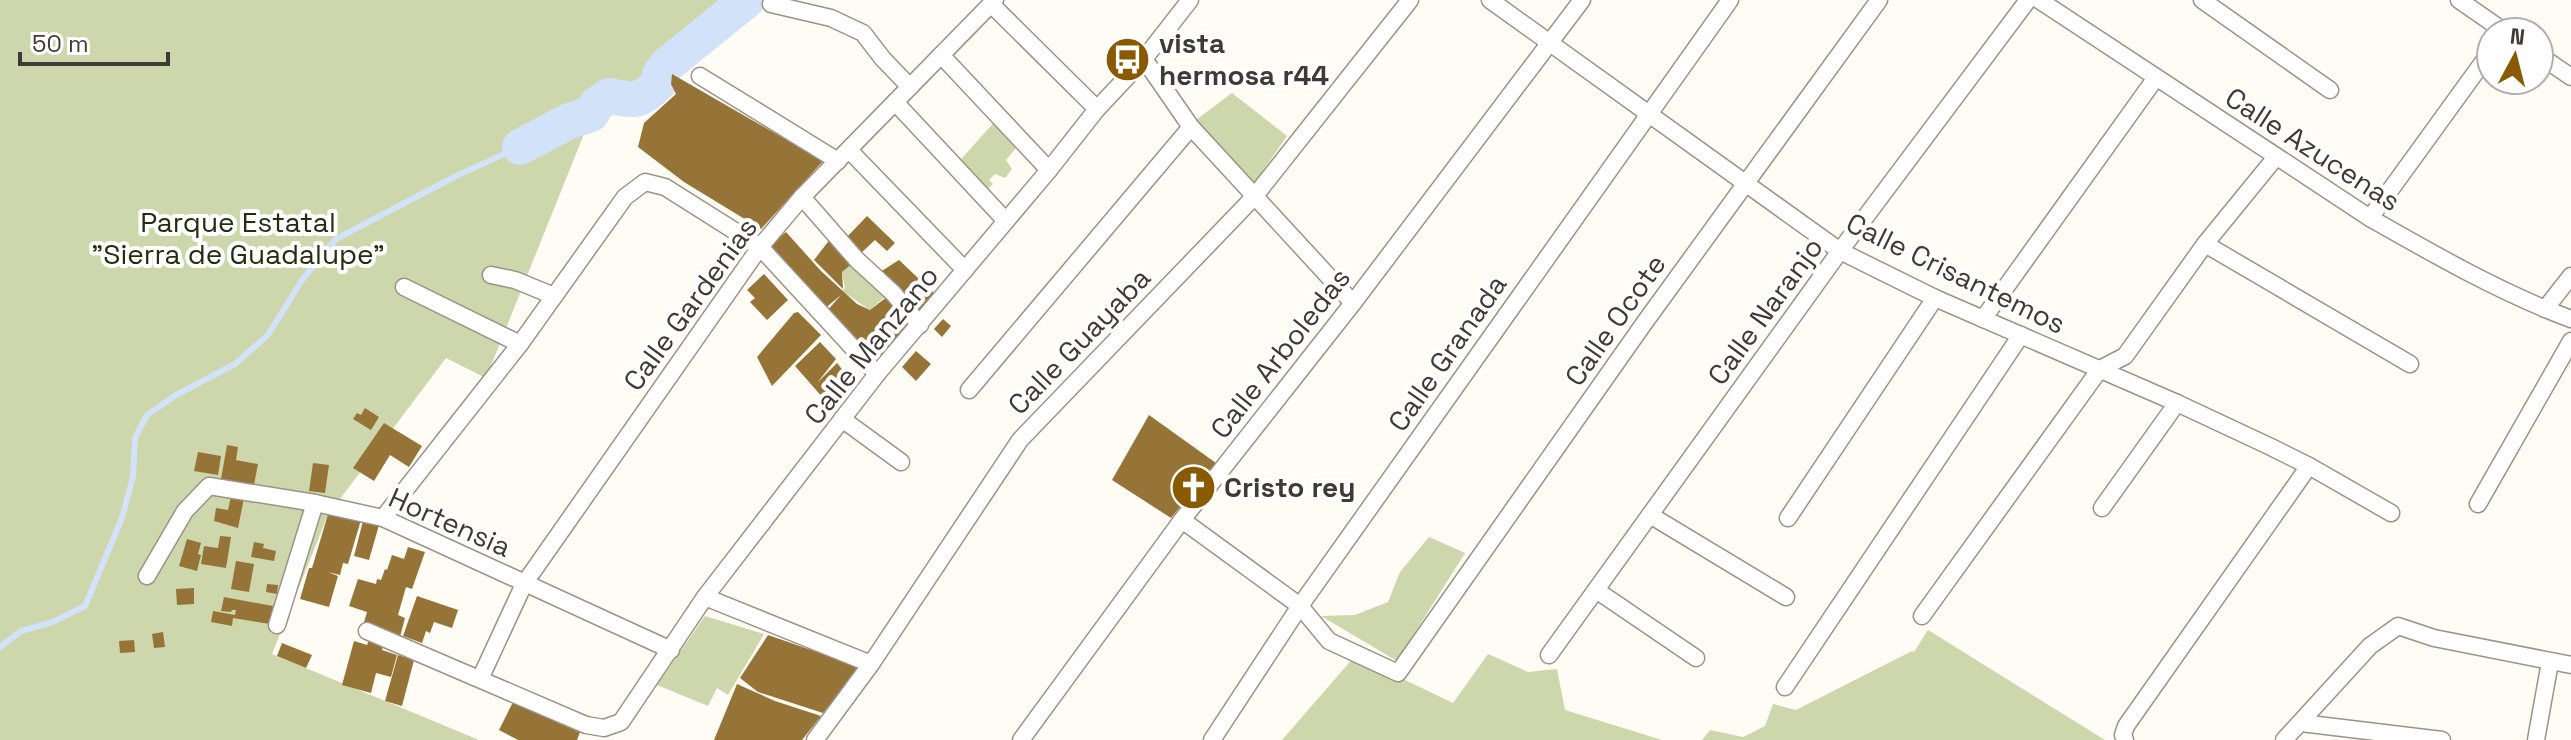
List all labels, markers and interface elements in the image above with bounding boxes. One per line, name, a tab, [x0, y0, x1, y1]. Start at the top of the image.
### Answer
scale bar	[20, 16, 168, 66]
north arrow	[2475, 16, 2555, 96]
text: N	[2508, 21, 2526, 51]
place label: vista hermosa r44	[1159, 25, 1329, 93]
text: 50 m	[32, 28, 89, 59]
bus stop icon: vista hermosa r44	[1104, 35, 1152, 83]
street label: Calle Azucenas	[2219, 79, 2407, 219]
park label: Parque Estatal "Sierra de Guadalupe"	[91, 204, 385, 272]
street label: Calle Crisantemos	[1840, 204, 2072, 342]
street label: Calle Gardenias	[615, 210, 765, 398]
street label: Calle Naranjo	[1699, 230, 1831, 392]
street label: Calle Ocote	[1556, 247, 1674, 393]
street label: Calle Manzano	[796, 258, 946, 432]
street label: Calle Guayaba	[1000, 260, 1158, 422]
street label: Calle Arboledas	[1202, 260, 1358, 446]
street label: Calle Granada	[1380, 268, 1514, 438]
church icon: Cristo rey	[1169, 463, 1217, 511]
place label: Cristo rey	[1224, 469, 1355, 505]
street label: Hortensia	[383, 479, 517, 565]

